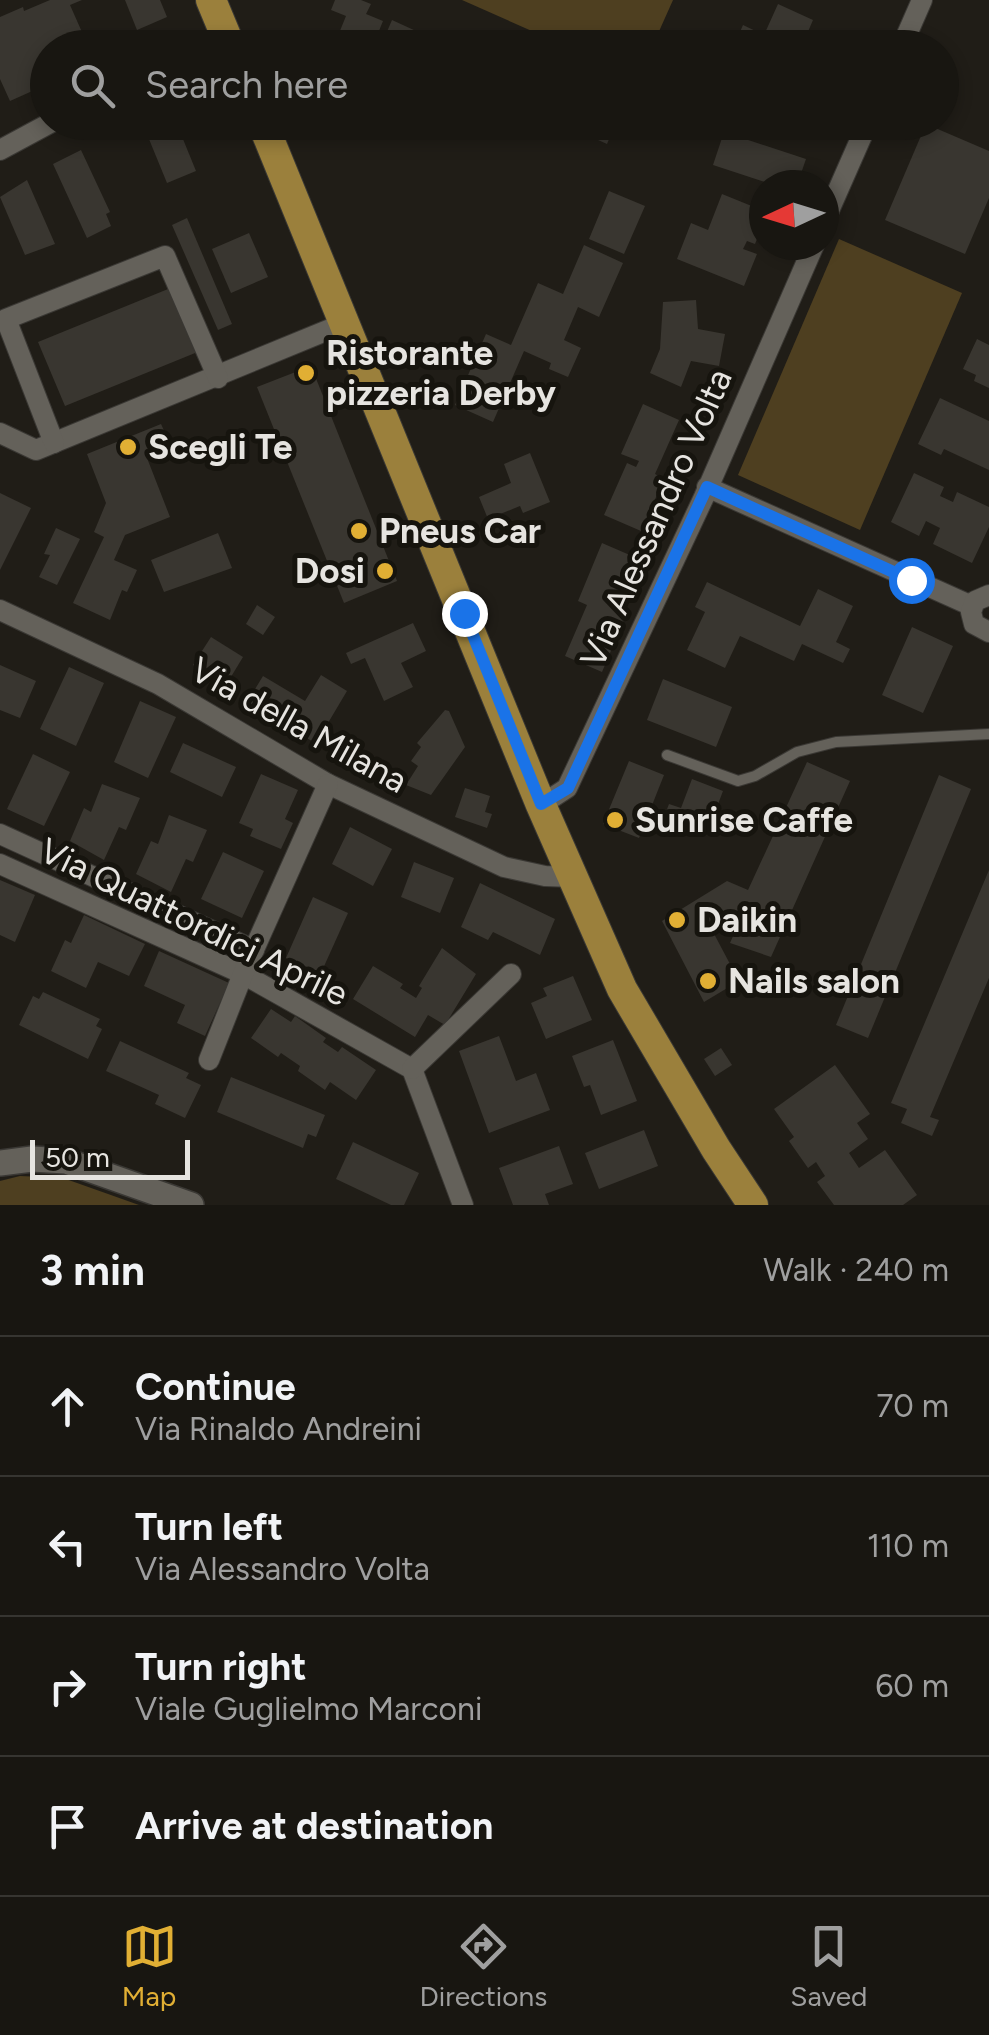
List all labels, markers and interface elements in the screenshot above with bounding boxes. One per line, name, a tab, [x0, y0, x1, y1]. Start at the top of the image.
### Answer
search box	[30, 30, 959, 140]
icon: search	[65, 58, 120, 113]
text: Search here	[145, 62, 348, 108]
north arrow	[749, 170, 839, 260]
place label: Ristorante pizzeria Derby	[326, 332, 557, 414]
marker: Ristorante pizzeria Derby	[295, 362, 317, 384]
street label: Via Alessandro Volta	[571, 362, 741, 674]
place label: Scegli Te	[148, 426, 292, 468]
marker: Scegli Te	[117, 436, 139, 458]
place label: Pneus Car	[379, 510, 541, 552]
marker: Pneus Car	[348, 520, 370, 542]
place label: Dosi	[295, 550, 365, 592]
route start	[889, 558, 935, 604]
marker: Dosi	[374, 560, 396, 582]
route end	[442, 591, 488, 637]
street label: Via della Milana	[183, 648, 415, 802]
place label: Sunrise Caffe	[635, 799, 853, 841]
marker: Sunrise Caffe	[604, 809, 626, 831]
street label: Via Quattordici Aprile	[33, 829, 355, 1015]
place label: Daikin	[697, 899, 797, 941]
marker: Daikin	[666, 909, 688, 931]
place label: Nails salon	[728, 960, 900, 1002]
marker: Nails salon	[697, 970, 719, 992]
scale bar	[30, 1135, 190, 1180]
text: 50 m	[45, 1140, 110, 1174]
text: 3 min	[40, 1245, 145, 1296]
text: Walk · 240 m	[763, 1251, 949, 1289]
text: Continue	[135, 1364, 296, 1410]
icon: ahead	[40, 1379, 95, 1434]
text: 70 m	[876, 1387, 949, 1425]
text: Via Rinaldo Andreini	[135, 1410, 422, 1448]
text: Turn left	[135, 1504, 283, 1550]
icon: left	[40, 1519, 95, 1574]
text: 110 m	[867, 1527, 949, 1565]
text: Via Alessandro Volta	[135, 1550, 430, 1588]
text: Turn right	[135, 1644, 307, 1690]
icon: right	[40, 1659, 95, 1714]
text: 60 m	[875, 1667, 949, 1705]
text: Viale Guglielmo Marconi	[135, 1690, 482, 1728]
icon: arrive	[40, 1799, 95, 1854]
text: Arrive at destination	[135, 1803, 493, 1849]
tab: Map	[122, 1919, 177, 2013]
tab: Directions	[420, 1919, 547, 2013]
tab: Saved	[790, 1919, 867, 2013]

